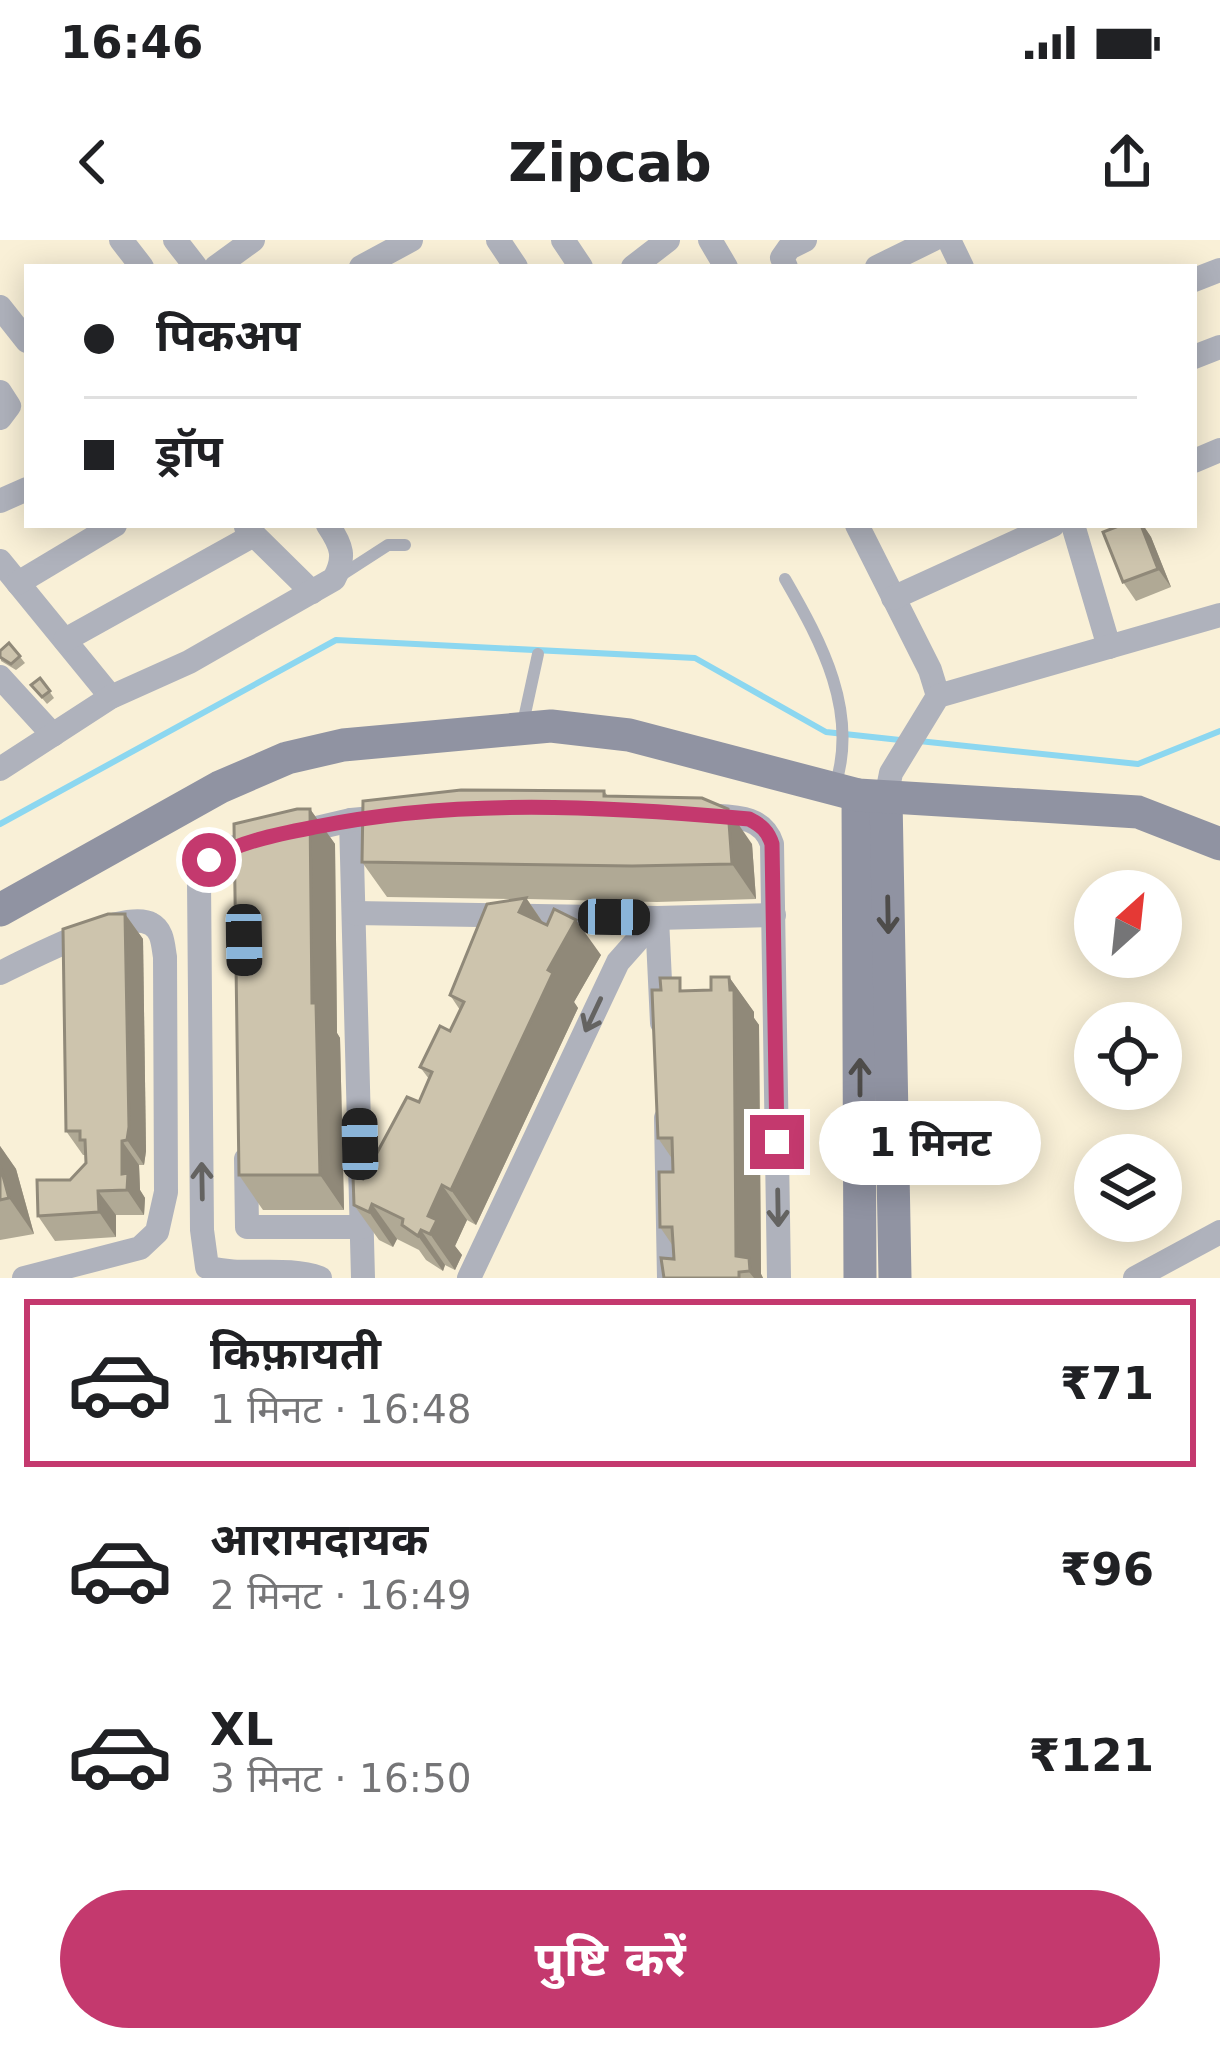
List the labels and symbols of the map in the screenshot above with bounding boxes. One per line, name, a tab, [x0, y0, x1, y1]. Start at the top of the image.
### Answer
route start	[182, 833, 236, 887]
north arrow	[1074, 870, 1182, 978]
one-way arrow	[877, 895, 900, 934]
car	[578, 898, 650, 936]
car	[225, 904, 263, 976]
one-way arrow	[581, 996, 603, 1032]
one-way arrow	[849, 1058, 871, 1097]
callout: 1 मिनट	[819, 1100, 1041, 1184]
car	[341, 1108, 379, 1180]
route end	[750, 1115, 804, 1169]
one-way arrow	[191, 1162, 213, 1201]
one-way arrow	[767, 1188, 790, 1227]

